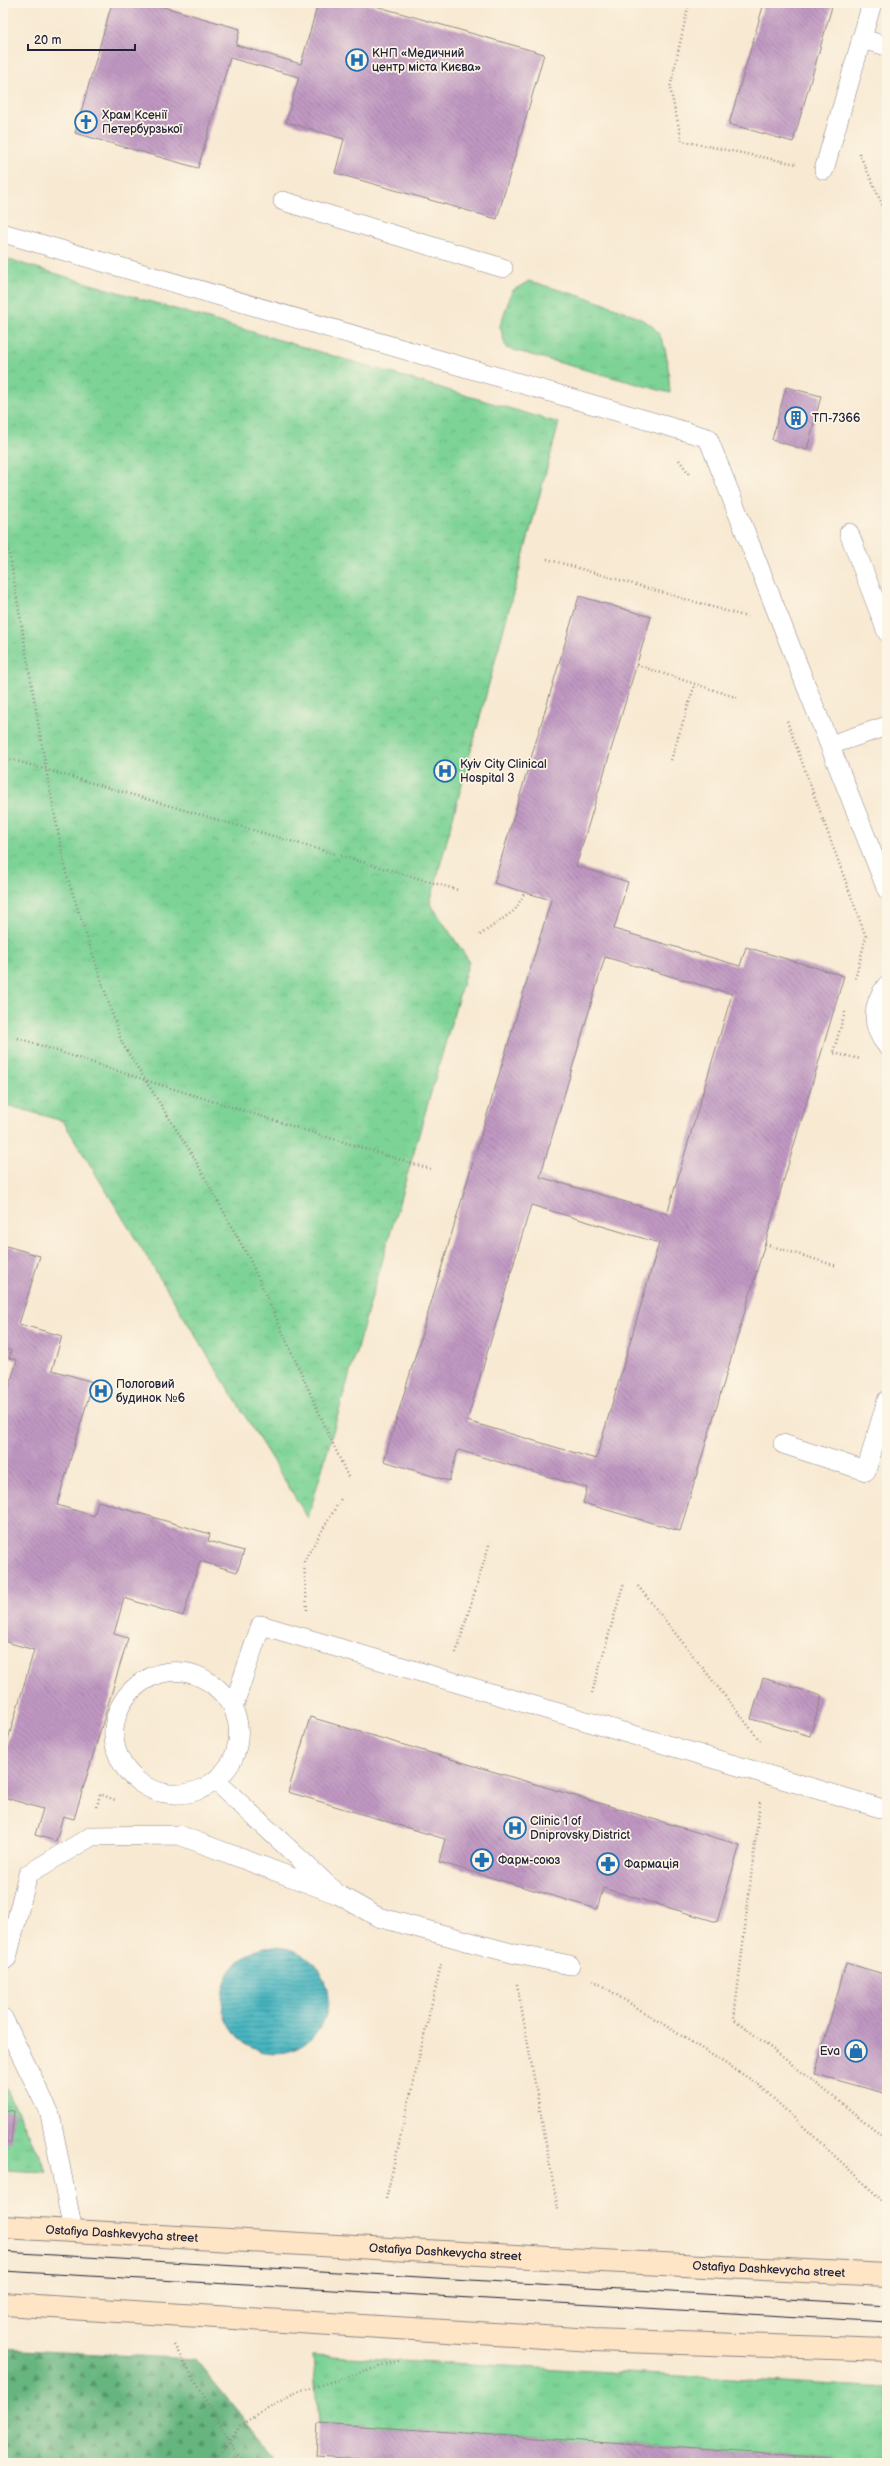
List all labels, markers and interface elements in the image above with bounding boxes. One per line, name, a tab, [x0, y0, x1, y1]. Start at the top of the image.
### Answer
scale bar	[28, 26, 135, 52]
text: 20 m	[34, 33, 61, 48]
place label: КНП «Медичний центр міста Києва»	[372, 46, 482, 75]
hospital icon: КНП «Медичний центр міста Києва»	[344, 47, 370, 73]
place label: Храм Ксенії Петербурзької	[102, 108, 184, 137]
church icon: Храм Ксенії Петербурзької	[73, 109, 99, 135]
building icon: ТП-7366	[783, 405, 809, 431]
place label: ТП-7366	[812, 411, 860, 426]
place label: Kyiv City Clinical Hospital 3	[460, 757, 547, 786]
hospital icon: Kyiv City Clinical Hospital 3	[432, 758, 458, 784]
place label: Пологовий будинок №6	[116, 1377, 185, 1406]
hospital icon: Пологовий будинок №6	[88, 1378, 114, 1404]
place label: Clinic 1 of Dniprovsky District	[530, 1814, 631, 1843]
hospital icon: Clinic 1 of Dniprovsky District	[502, 1815, 528, 1841]
pharmacy icon: Фарм-союз	[469, 1847, 495, 1873]
pharmacy icon: Фармація	[595, 1851, 621, 1877]
place label: Фарм-союз	[498, 1853, 560, 1868]
place label: Фармація	[624, 1857, 679, 1872]
shop icon: Eva	[843, 2038, 869, 2064]
place label: Eva	[820, 2044, 840, 2059]
street label: Ostafiya Dashkevycha street	[45, 2222, 199, 2246]
street label: Ostafiya Dashkevycha street	[369, 2241, 522, 2264]
street label: Ostafiya Dashkevycha street	[692, 2258, 846, 2281]

